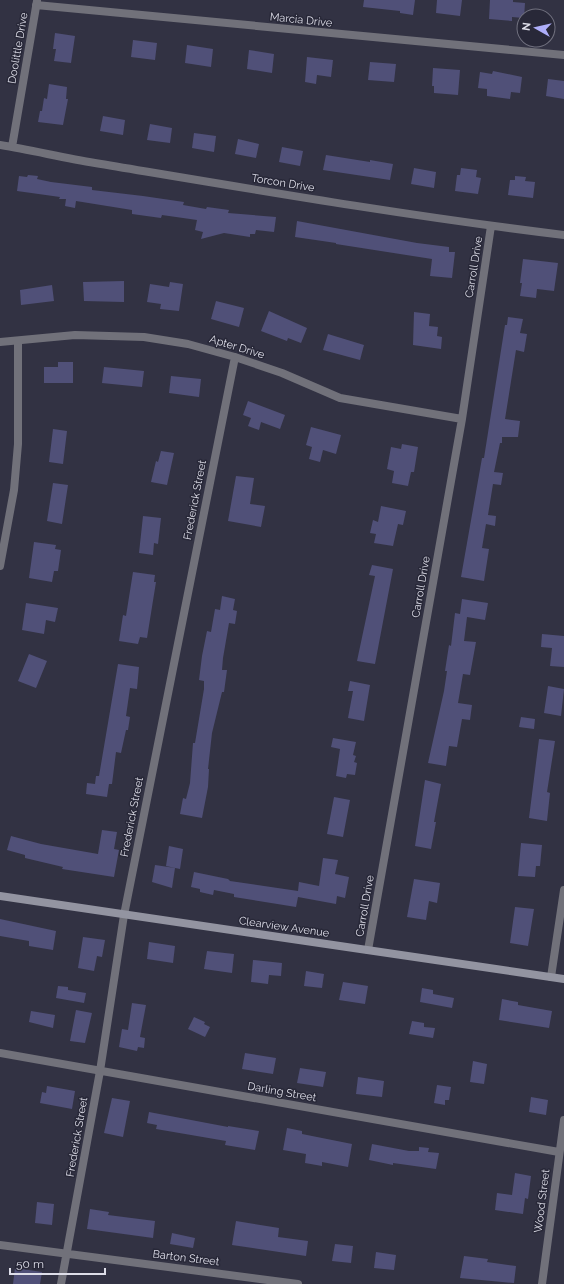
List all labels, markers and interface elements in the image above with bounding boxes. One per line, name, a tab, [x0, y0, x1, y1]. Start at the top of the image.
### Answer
north arrow	[516, 8, 556, 48]
street label: Marcia Drive	[269, 10, 333, 30]
street label: Doolittle Drive	[5, 11, 31, 85]
text: N	[520, 22, 534, 32]
street label: Torcon Drive	[251, 172, 316, 194]
street label: Carroll Drive	[463, 235, 485, 299]
street label: Apter Drive	[208, 332, 267, 362]
street label: Frederick Street	[181, 459, 209, 541]
street label: Carroll Drive	[409, 555, 433, 619]
street label: Frederick Street	[118, 776, 146, 858]
street label: Carroll Drive	[353, 874, 377, 938]
street label: Clearview Avenue	[238, 914, 331, 940]
street label: Darling Street	[247, 1080, 318, 1104]
street label: Frederick Street	[64, 1096, 90, 1178]
street label: Wood Street	[532, 1168, 552, 1234]
street label: Barton Street	[152, 1247, 220, 1269]
scale bar	[10, 1250, 105, 1276]
text: 50 m	[16, 1257, 44, 1271]

